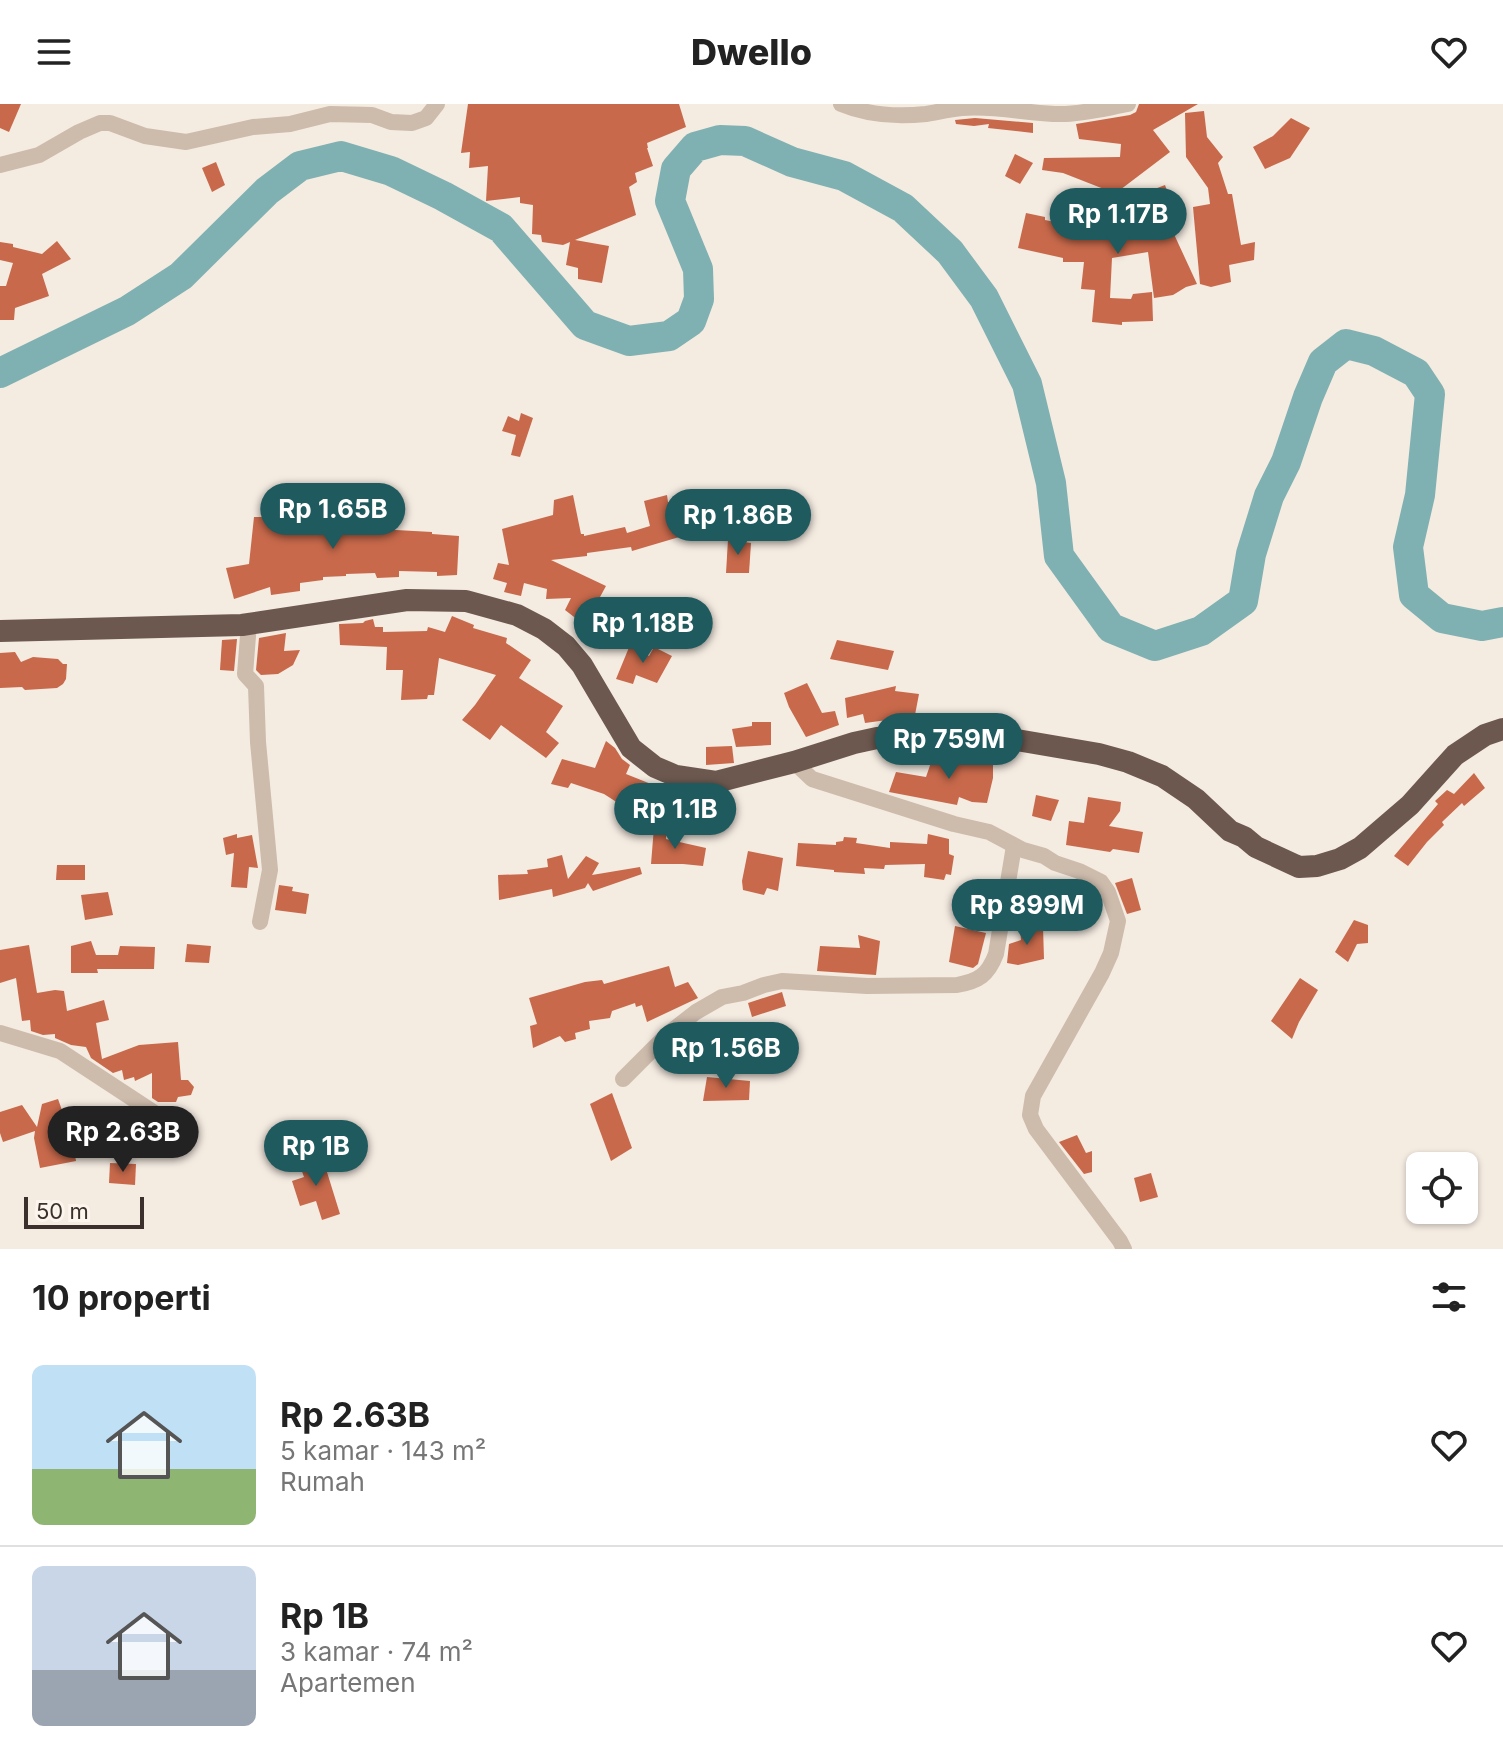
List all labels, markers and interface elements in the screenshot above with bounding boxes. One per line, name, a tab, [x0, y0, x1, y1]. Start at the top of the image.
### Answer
icon: menu	[32, 30, 76, 74]
text: Dwello	[691, 30, 812, 74]
icon: heart	[1427, 30, 1471, 74]
pin: Rp 1.17B	[1035, 188, 1201, 256]
text: Rp 1.17B	[1068, 198, 1168, 229]
pin: Rp 1.65B	[250, 483, 416, 551]
pin: Rp 1.86B	[655, 489, 821, 557]
text: Rp 1.65B	[278, 493, 388, 524]
text: Rp 1.86B	[683, 499, 793, 530]
pin: Rp 1.18B	[560, 597, 726, 665]
text: Rp 1.18B	[592, 607, 694, 638]
pin: Rp 759M	[875, 713, 1023, 781]
text: Rp 759M	[893, 723, 1005, 754]
pin: Rp 1.1B	[601, 783, 749, 851]
text: Rp 1.1B	[632, 793, 718, 824]
pin: Rp 899M	[953, 879, 1101, 947]
text: Rp 899M	[970, 889, 1084, 920]
pin: Rp 1.56B	[643, 1022, 809, 1090]
text: Rp 1.56B	[671, 1032, 781, 1063]
pin: Rp 2.63B	[40, 1106, 206, 1174]
text: Rp 2.63B	[66, 1116, 180, 1147]
pin: Rp 1B	[260, 1120, 372, 1188]
text: Rp 1B	[282, 1130, 350, 1161]
map controls	[1406, 1152, 1478, 1224]
button: locate	[1406, 1152, 1478, 1224]
scale bar	[24, 1193, 144, 1229]
text: 50 m	[36, 1198, 89, 1224]
icon: filters	[1427, 1275, 1471, 1319]
text: 10 properti	[32, 1277, 211, 1318]
text: Rp 2.63B	[280, 1394, 430, 1435]
icon: home	[96, 1397, 192, 1493]
icon: heart	[1427, 1423, 1471, 1467]
text: 5 kamar · 143 m²	[280, 1435, 486, 1466]
text: Rumah	[280, 1466, 365, 1497]
text: Rp 1B	[280, 1595, 369, 1636]
icon: home	[96, 1598, 192, 1694]
icon: heart	[1427, 1624, 1471, 1668]
text: 3 kamar · 74 m²	[280, 1636, 473, 1667]
text: Apartemen	[280, 1667, 416, 1698]

